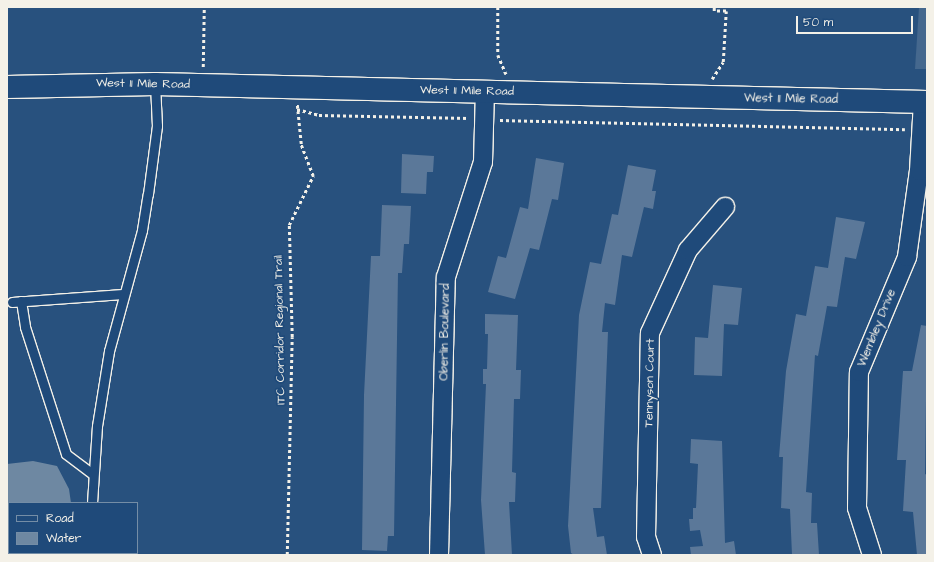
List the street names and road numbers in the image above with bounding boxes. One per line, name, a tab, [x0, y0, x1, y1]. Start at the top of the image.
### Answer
street label: West 11 Mile Road	[96, 76, 190, 92]
street label: West 11 Mile Road	[420, 83, 514, 99]
street label: West 11 Mile Road	[744, 91, 838, 107]
street label: ITC Corridor Regional Trail	[271, 255, 289, 405]
street label: Oberlin Boulevard	[437, 283, 453, 381]
street label: Wembley Drive	[855, 287, 899, 369]
street label: Tennyson Court	[642, 338, 658, 428]

